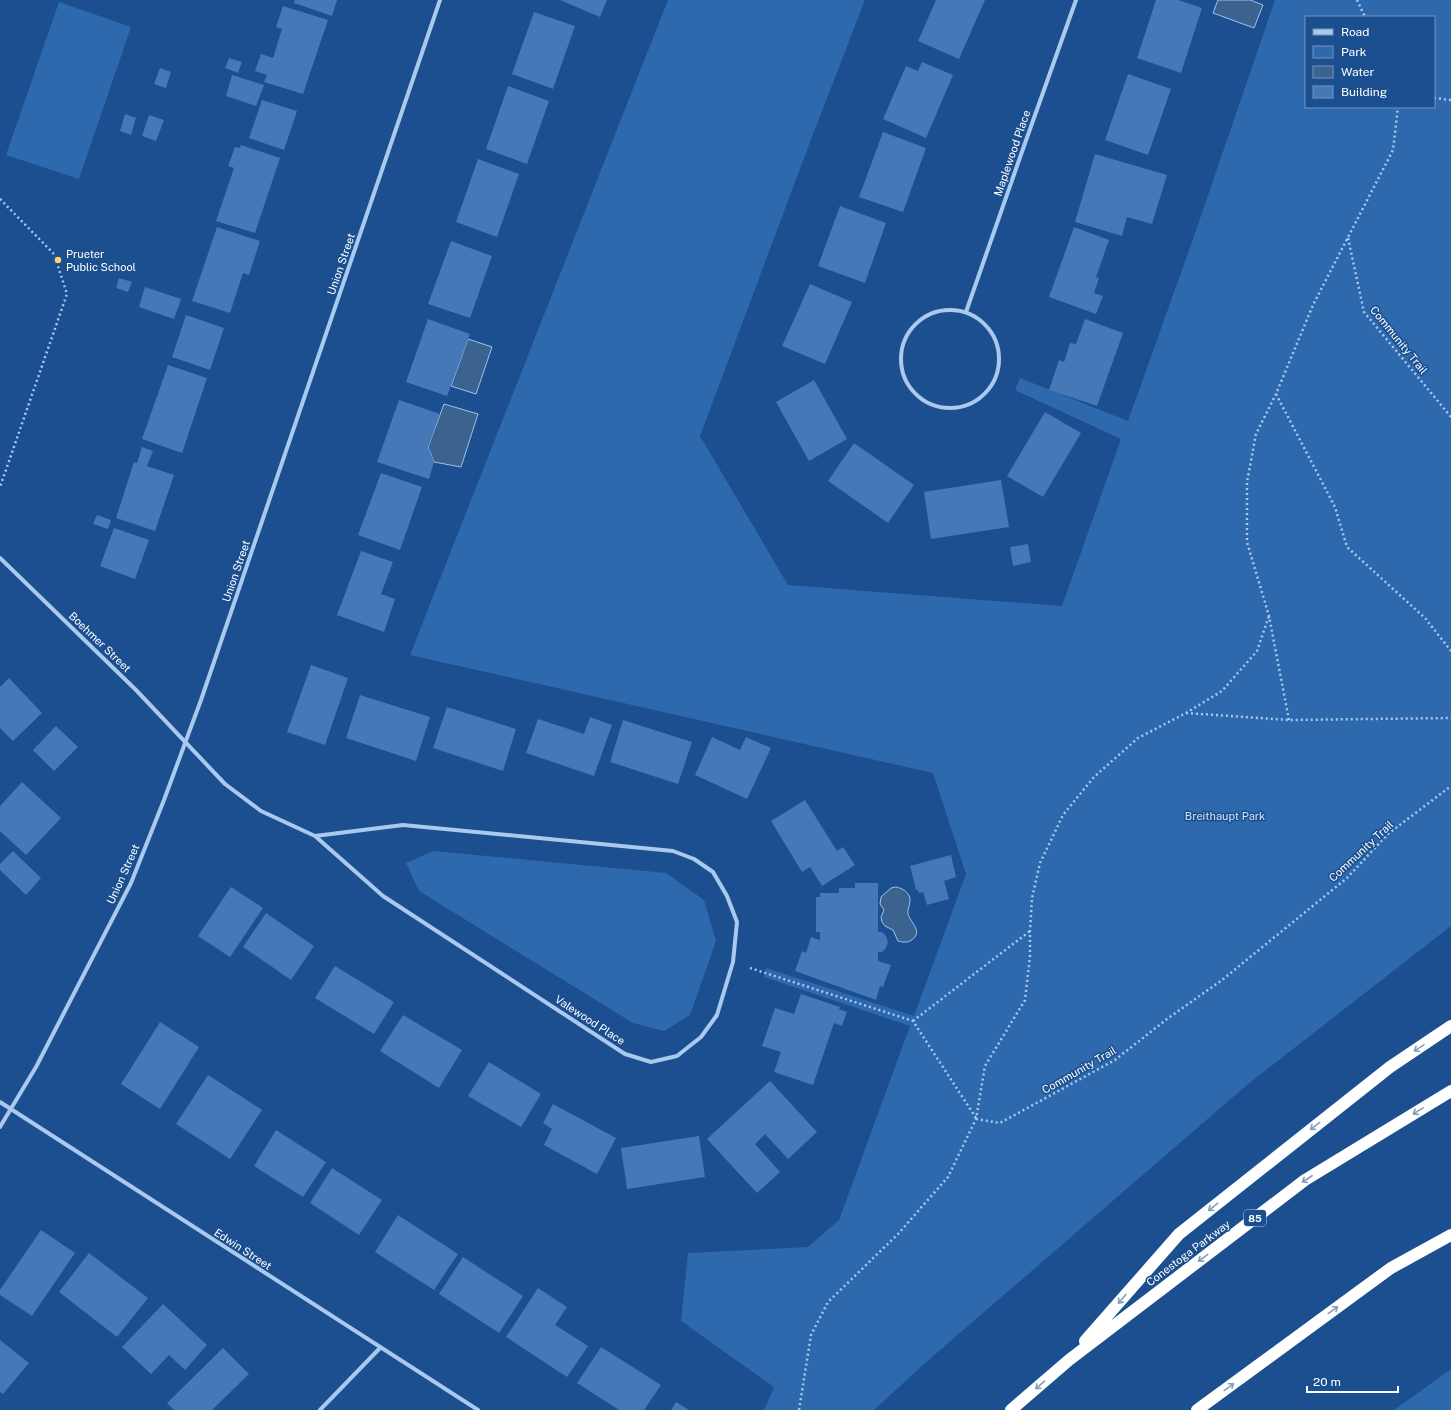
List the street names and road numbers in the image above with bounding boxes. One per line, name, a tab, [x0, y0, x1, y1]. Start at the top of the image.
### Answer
street label: Maplewood Place	[992, 108, 1032, 198]
street label: Union Street	[325, 232, 357, 296]
street label: Community Trail	[1368, 304, 1430, 376]
street label: Union Street	[220, 539, 252, 603]
street label: Boehmer Street	[67, 610, 133, 674]
street label: Community Trail	[1326, 818, 1396, 884]
street label: Union Street	[104, 842, 142, 906]
street label: Valewood Place	[553, 993, 627, 1047]
street label: Community Trail	[1040, 1044, 1118, 1096]
road number: 85	[1244, 1210, 1266, 1226]
street label: Conestoga Parkway	[1144, 1218, 1232, 1288]
street label: Edwin Street	[212, 1226, 274, 1272]

